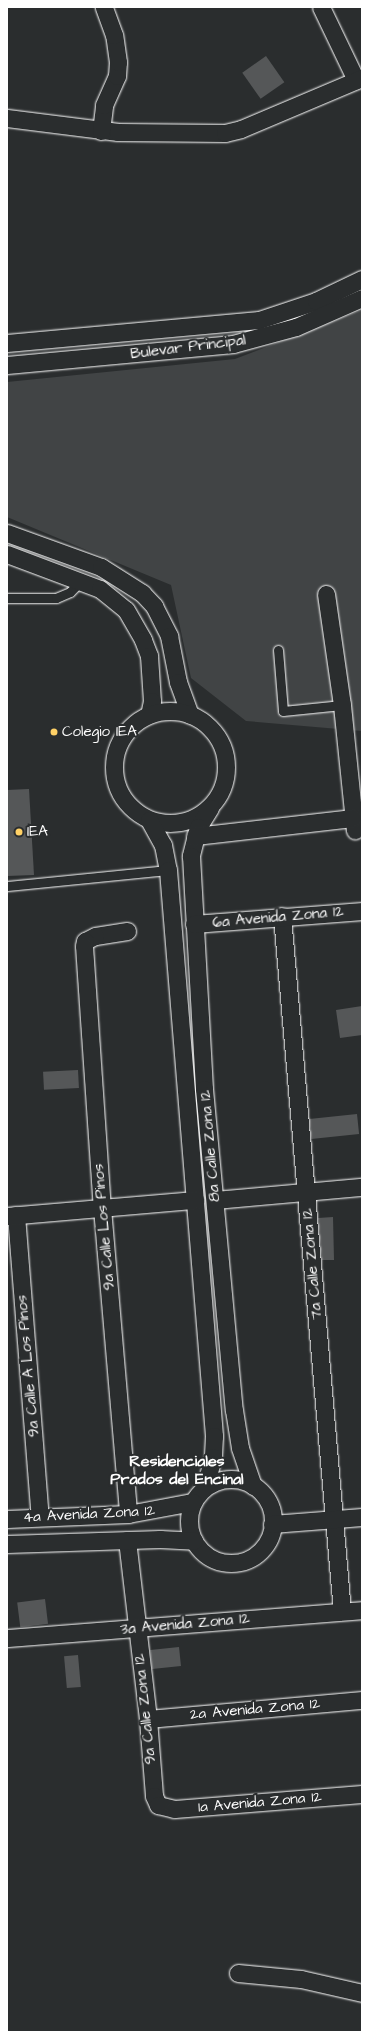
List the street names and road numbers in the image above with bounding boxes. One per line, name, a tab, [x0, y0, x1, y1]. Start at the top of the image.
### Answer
street label: Bulevar Principal	[129, 331, 247, 363]
street label: 6a Avenida Zona 12	[212, 902, 344, 932]
street label: 8a Calle Zona 12	[196, 1089, 224, 1203]
street label: 9a Calle Los Pinos	[90, 1163, 118, 1291]
street label: 7a Calle Zona 12	[298, 1208, 326, 1320]
street label: 9a Calle A Los Pinos	[13, 1294, 43, 1438]
street label: 4a Avenida Zona 12	[22, 1502, 156, 1526]
street label: 3a Avenida Zona 12	[120, 1609, 250, 1639]
street label: 9a Calle Zona 12	[130, 1653, 160, 1765]
street label: 2a Avenida Zona 12	[189, 1694, 321, 1724]
street label: 1a Avenida Zona 12	[197, 1788, 323, 1816]

